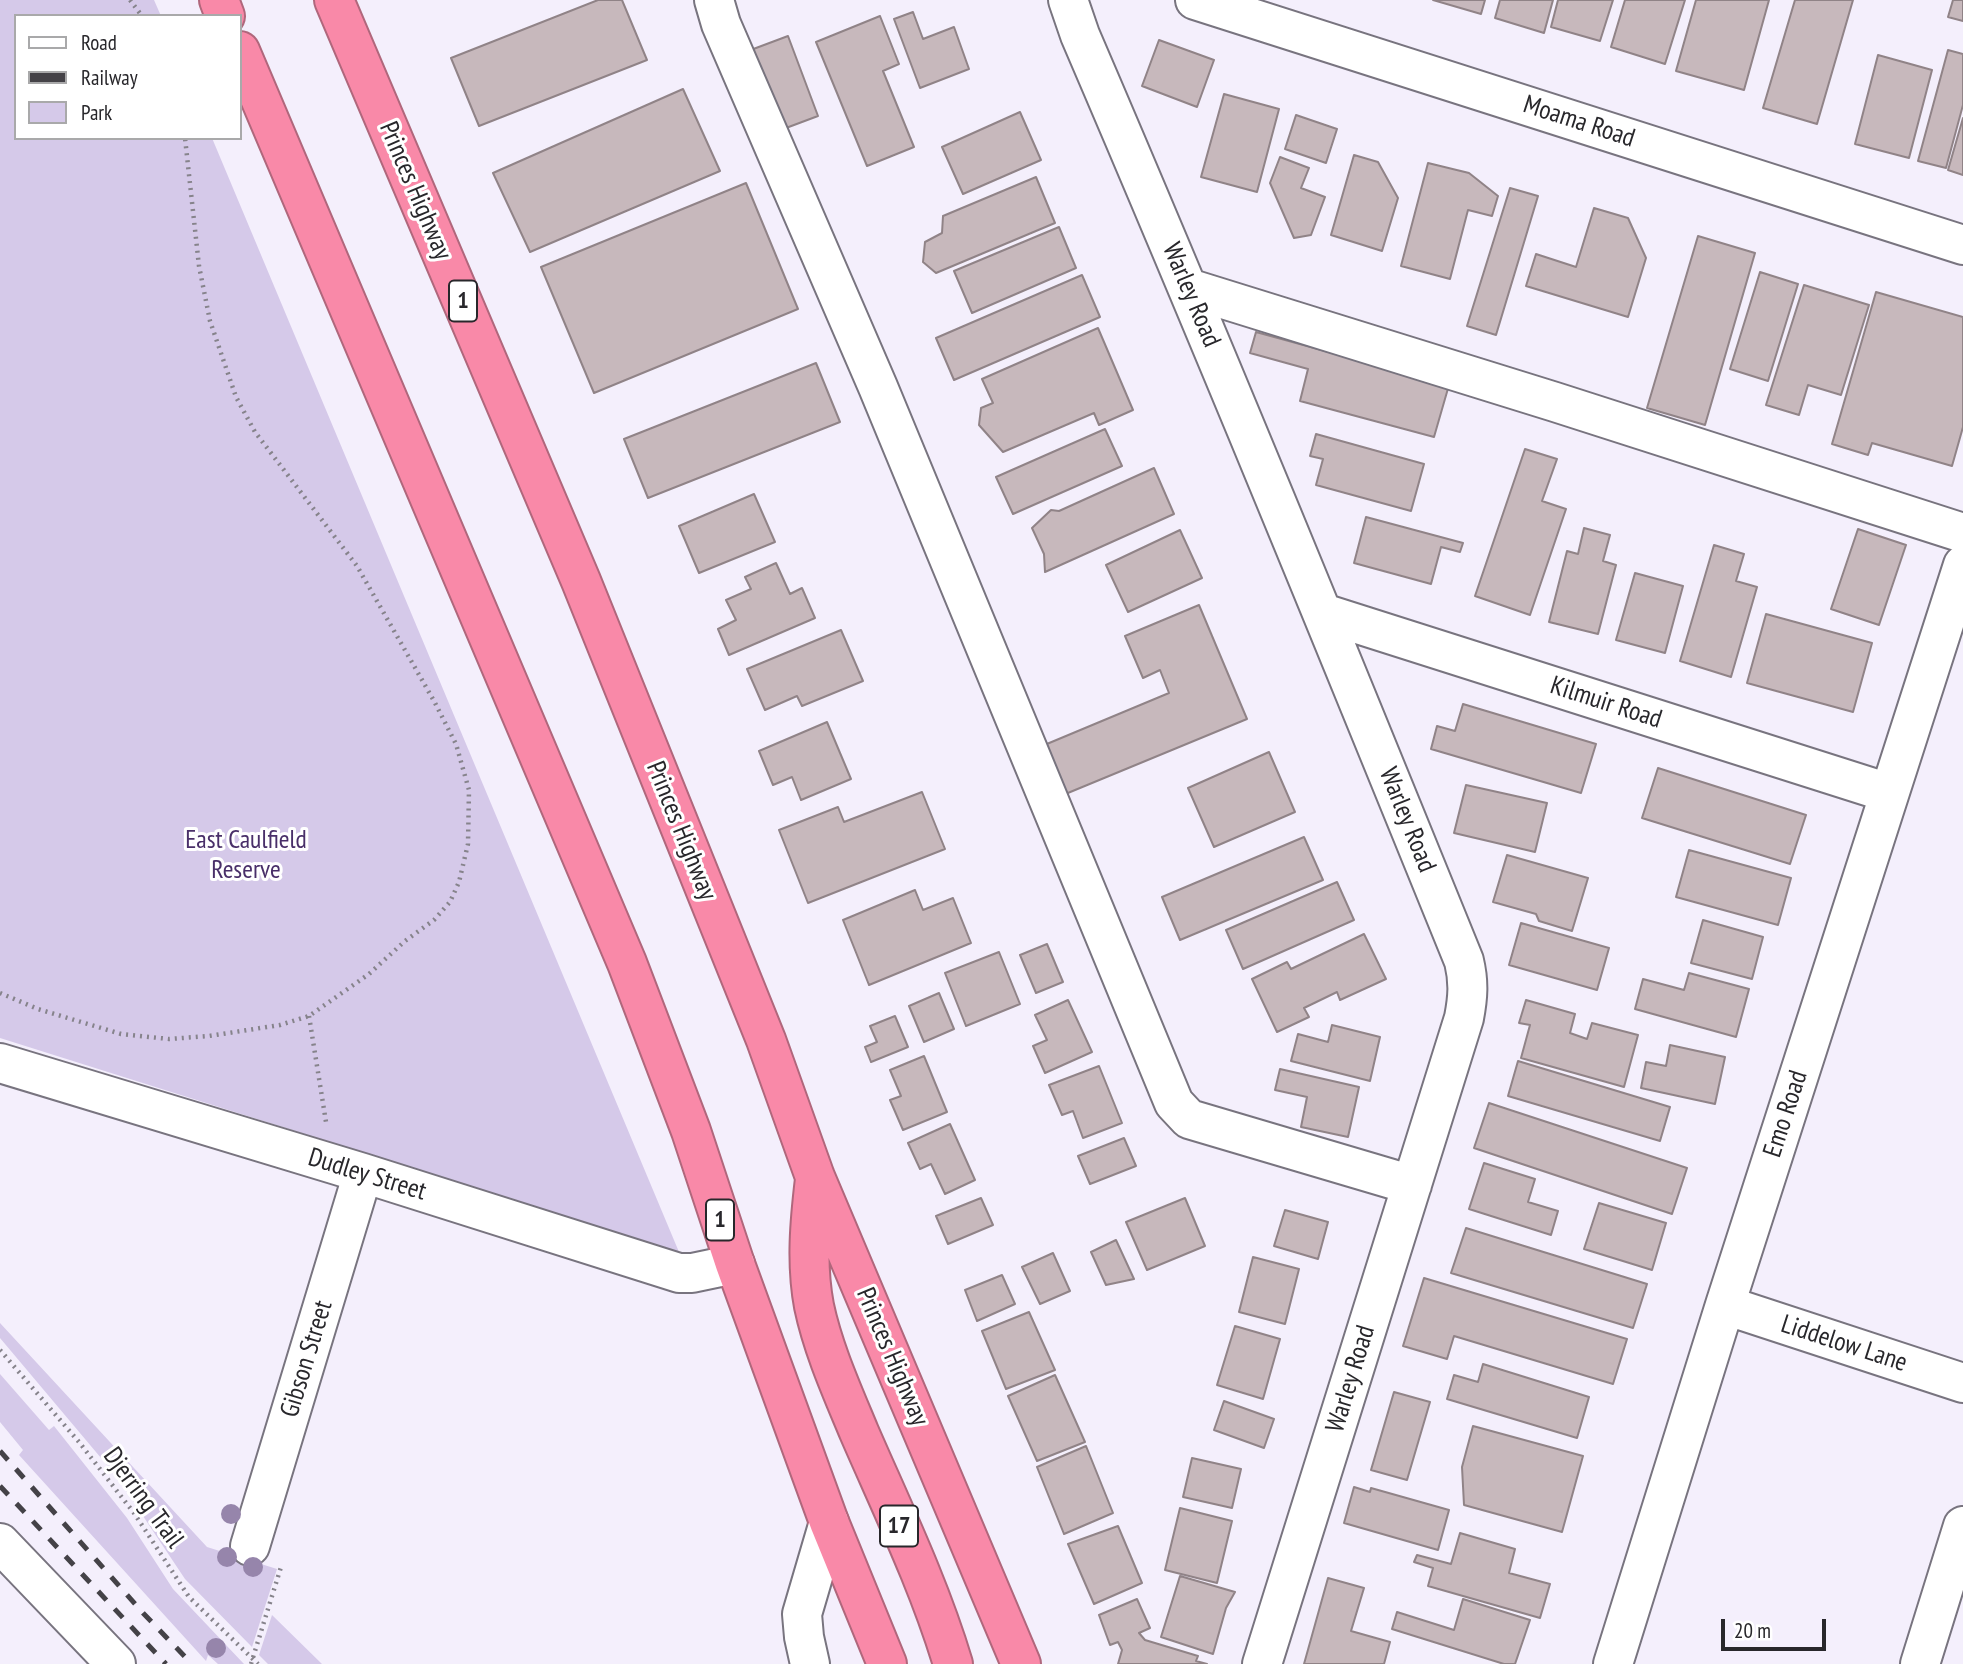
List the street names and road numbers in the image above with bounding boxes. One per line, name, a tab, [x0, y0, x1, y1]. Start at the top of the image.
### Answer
street label: Moama Road	[1519, 89, 1639, 155]
street label: Princes Highway	[372, 117, 458, 265]
street label: Warley Road	[1155, 238, 1227, 352]
road number: 1	[449, 280, 477, 322]
street label: Kilmuir Road	[1546, 670, 1666, 736]
street label: Princes Highway	[639, 757, 723, 905]
street label: Warley Road	[1372, 763, 1442, 877]
street label: Emo Road	[1757, 1067, 1815, 1161]
street label: Dudley Street	[304, 1142, 430, 1208]
road number: 1	[706, 1200, 734, 1240]
street label: Princes Highway	[849, 1283, 935, 1431]
street label: Gibson Street	[274, 1297, 340, 1421]
street label: Liddelow Lane	[1777, 1309, 1911, 1379]
street label: Warley Road	[1320, 1322, 1382, 1436]
street label: Djerring Trail	[96, 1442, 190, 1554]
road number: 17	[880, 1506, 918, 1546]

